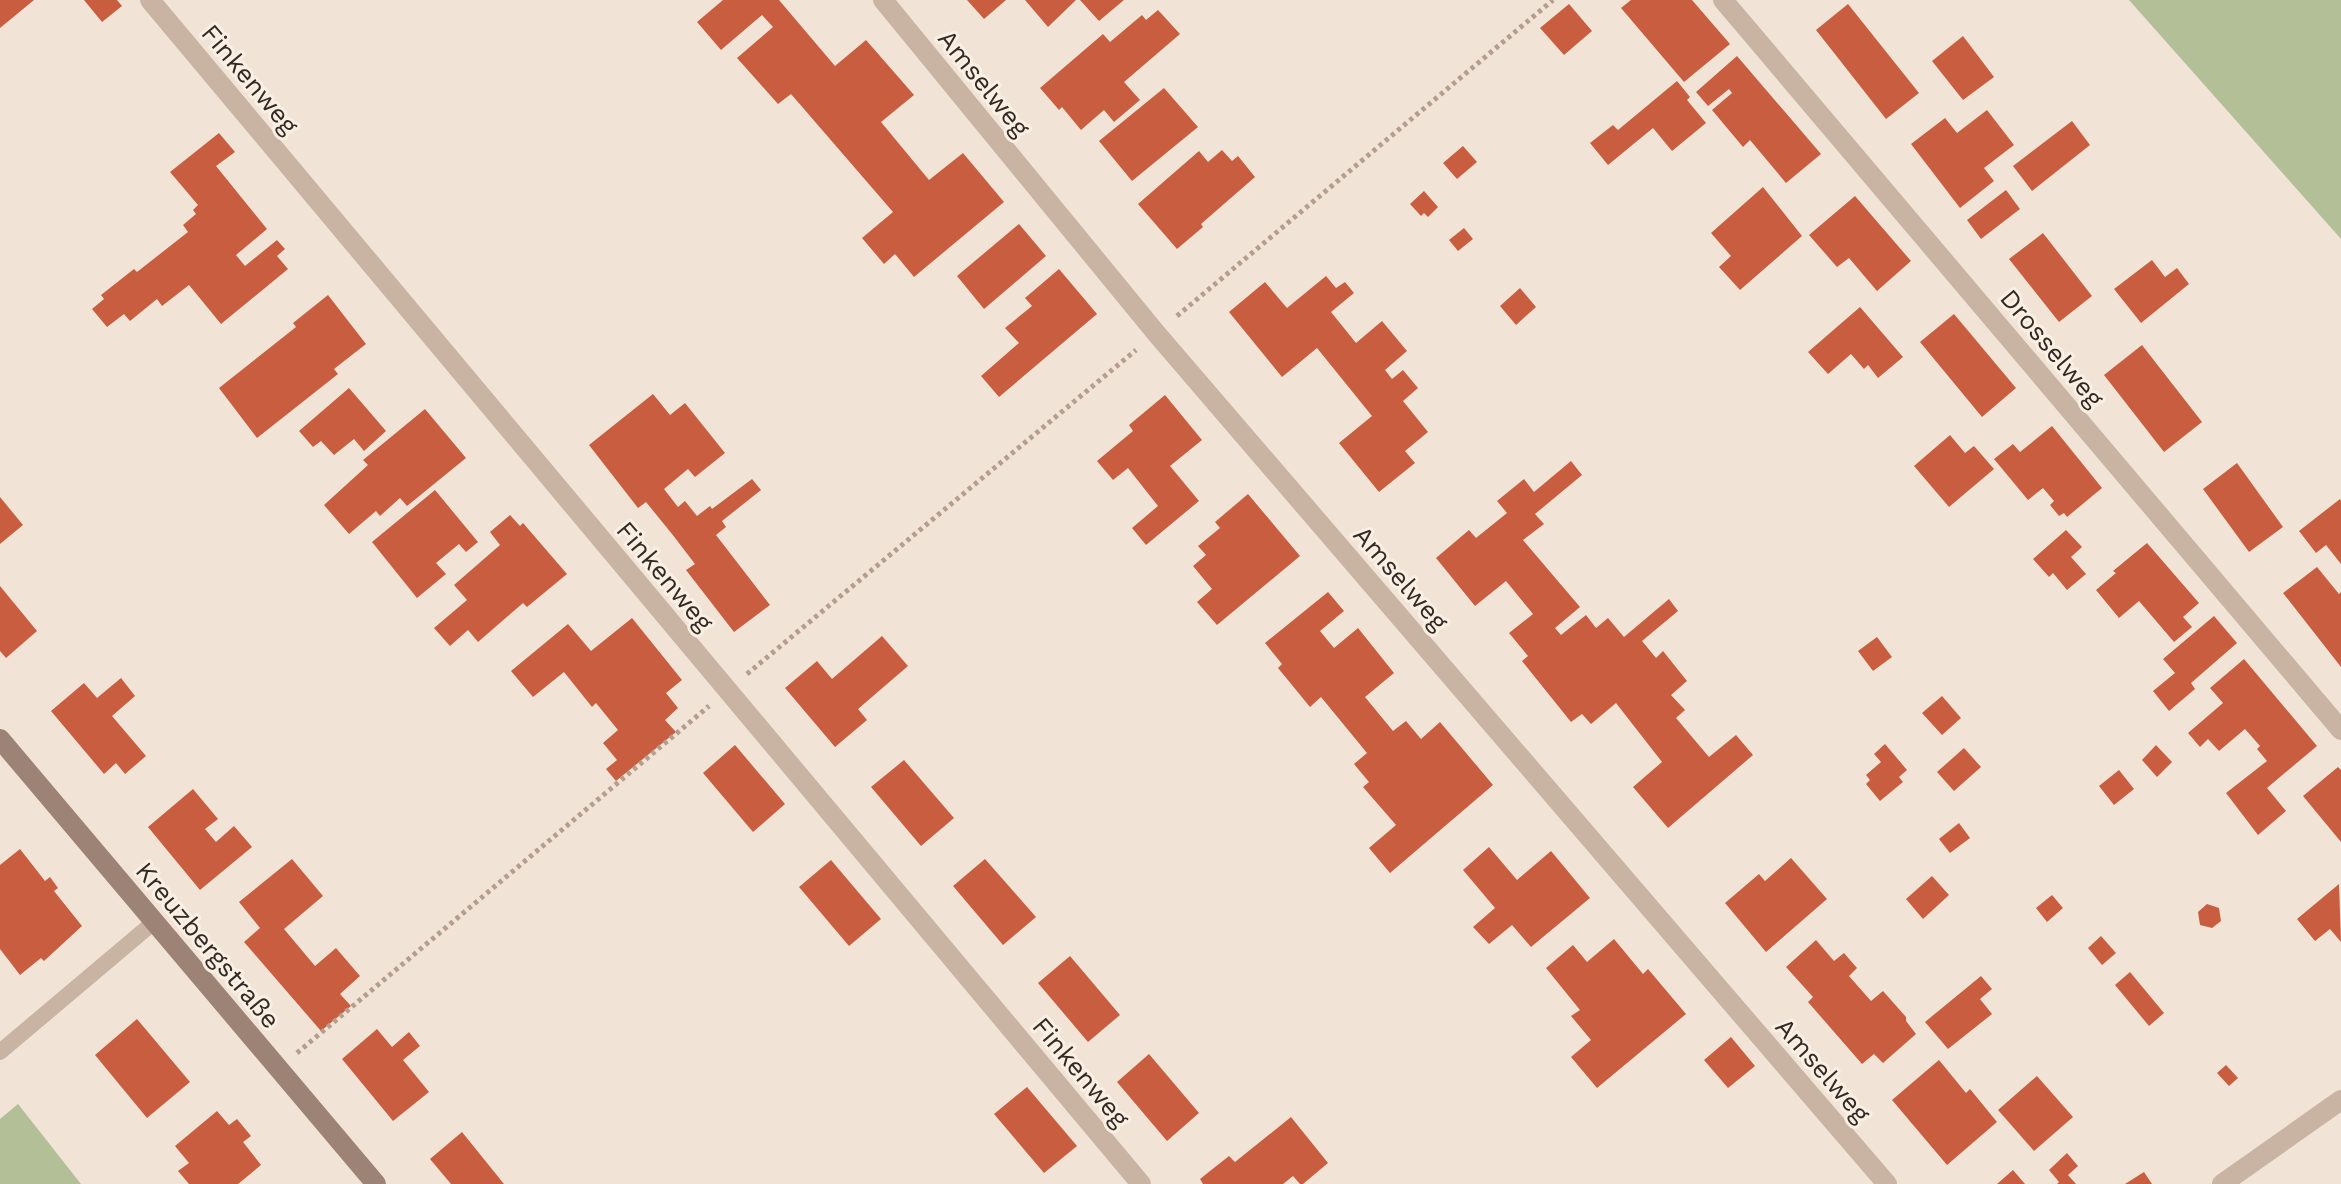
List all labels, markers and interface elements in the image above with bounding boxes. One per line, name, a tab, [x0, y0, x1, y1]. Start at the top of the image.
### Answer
street label: Finkenweg	[195, 18, 305, 140]
street label: Amselweg	[932, 24, 1036, 142]
street label: Drosselweg	[1994, 283, 2110, 413]
street label: Finkenweg	[610, 515, 720, 637]
street label: Amselweg	[1348, 520, 1455, 636]
street label: Kreuzbergstraße	[130, 856, 286, 1034]
street label: Finkenweg	[1026, 1011, 1136, 1133]
street label: Amselweg	[1770, 1012, 1877, 1128]

